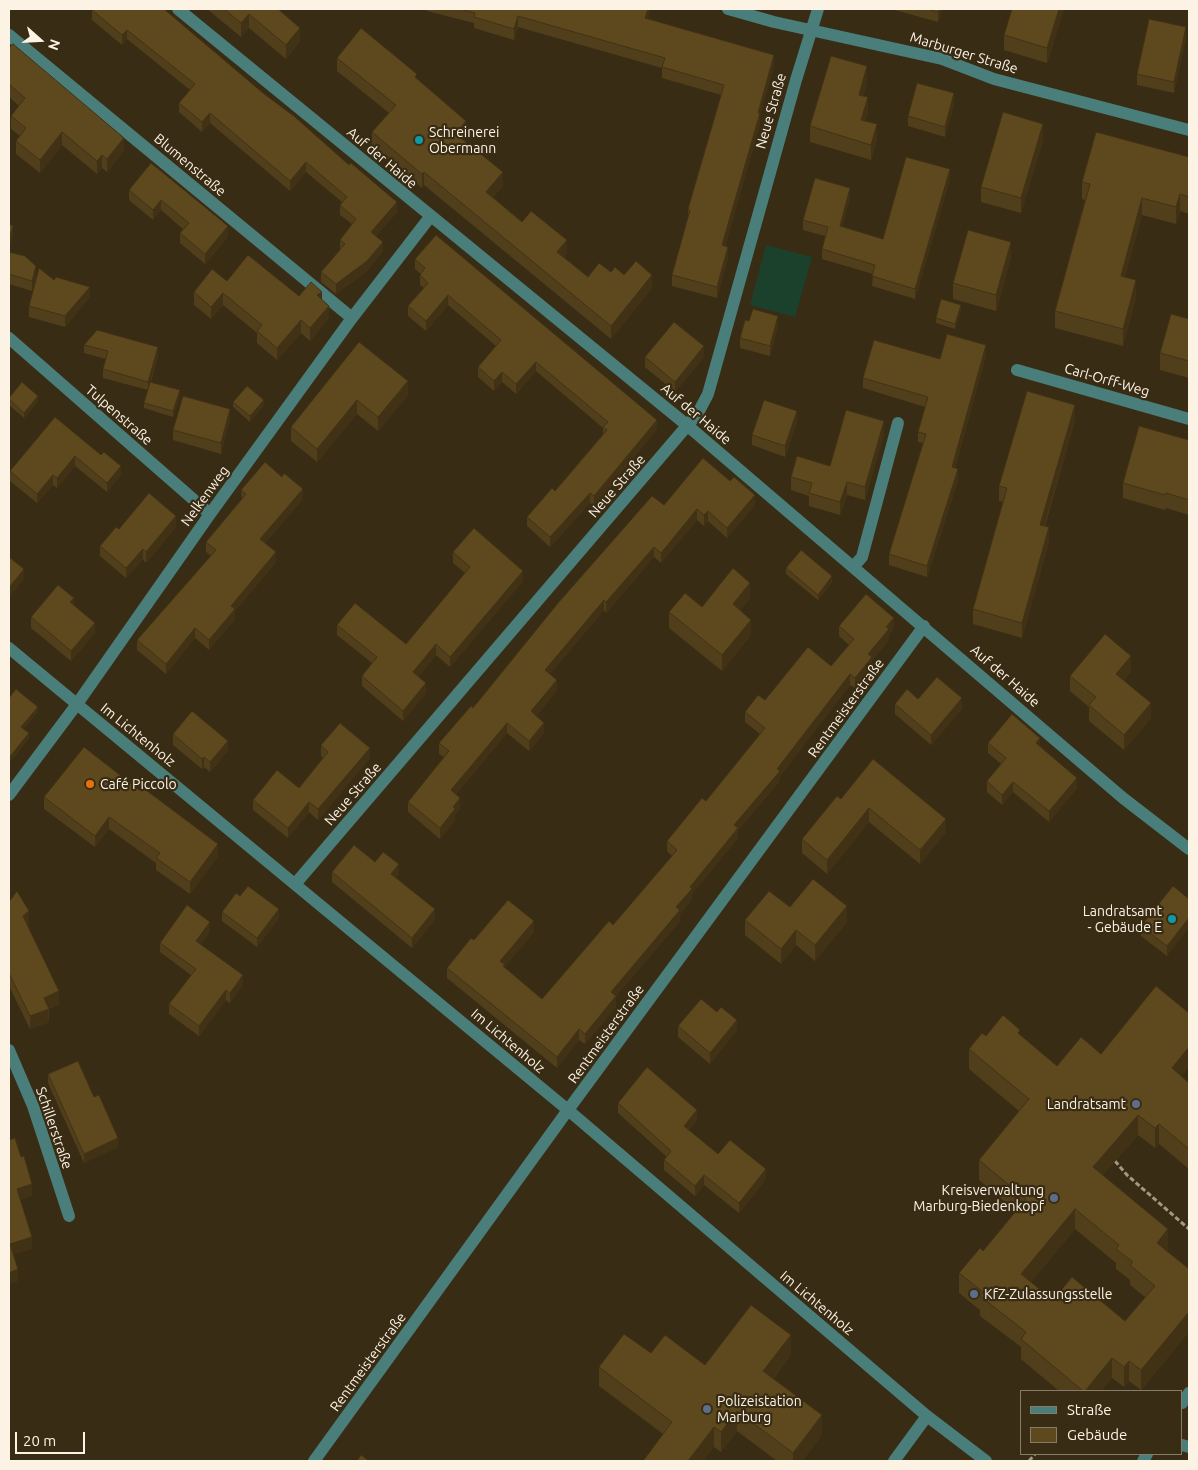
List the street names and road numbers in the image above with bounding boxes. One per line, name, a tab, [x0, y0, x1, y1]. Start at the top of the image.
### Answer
street label: Marburger Straße	[908, 29, 1020, 77]
street label: Neue Straße	[752, 71, 790, 151]
street label: Auf der Haide	[344, 124, 420, 192]
street label: Blumenstraße	[151, 130, 229, 200]
street label: Carl-Orff-Weg	[1062, 360, 1152, 400]
street label: Auf der Haide	[658, 380, 734, 448]
street label: Tulpenstraße	[82, 381, 156, 449]
street label: Neue Straße	[585, 451, 649, 521]
street label: Nelkenweg	[177, 463, 233, 529]
street label: Auf der Haide	[967, 641, 1043, 711]
street label: Rentmeisterstraße	[805, 655, 887, 761]
street label: Im Lichtenholz	[97, 700, 179, 770]
street label: Neue Straße	[321, 759, 385, 829]
street label: Rentmeisterstraße	[565, 981, 647, 1087]
street label: Im Lichtenholz	[468, 1005, 548, 1077]
street label: Schillerstraße	[32, 1085, 76, 1171]
street label: Im Lichtenholz	[777, 1267, 857, 1339]
street label: Rentmeisterstraße	[327, 1309, 409, 1415]

